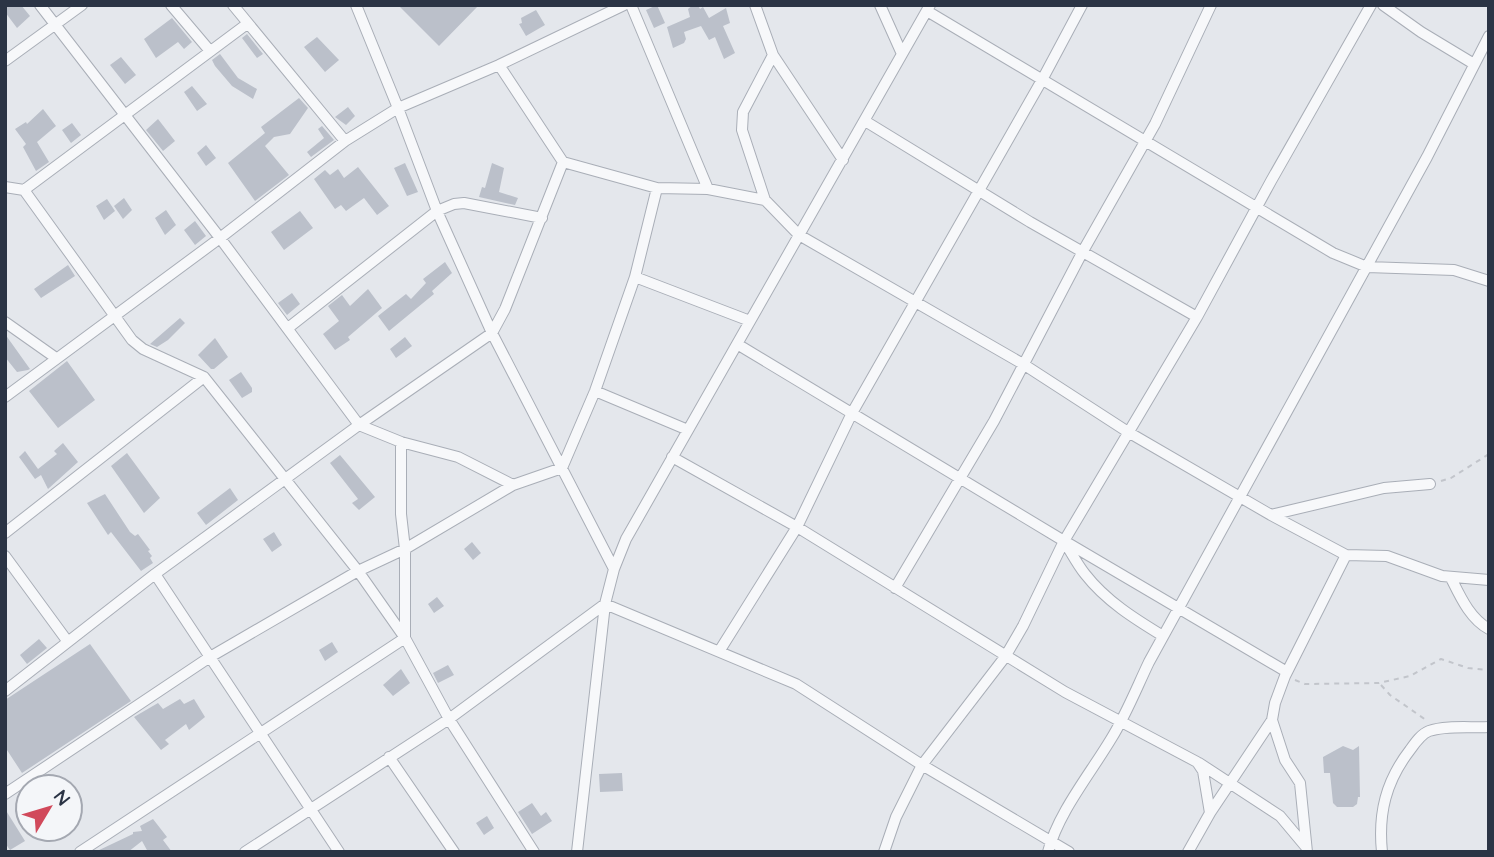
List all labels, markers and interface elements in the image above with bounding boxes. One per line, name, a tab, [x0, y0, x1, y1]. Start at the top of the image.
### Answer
north arrow	[14, 773, 84, 843]
text: N	[49, 785, 76, 810]

